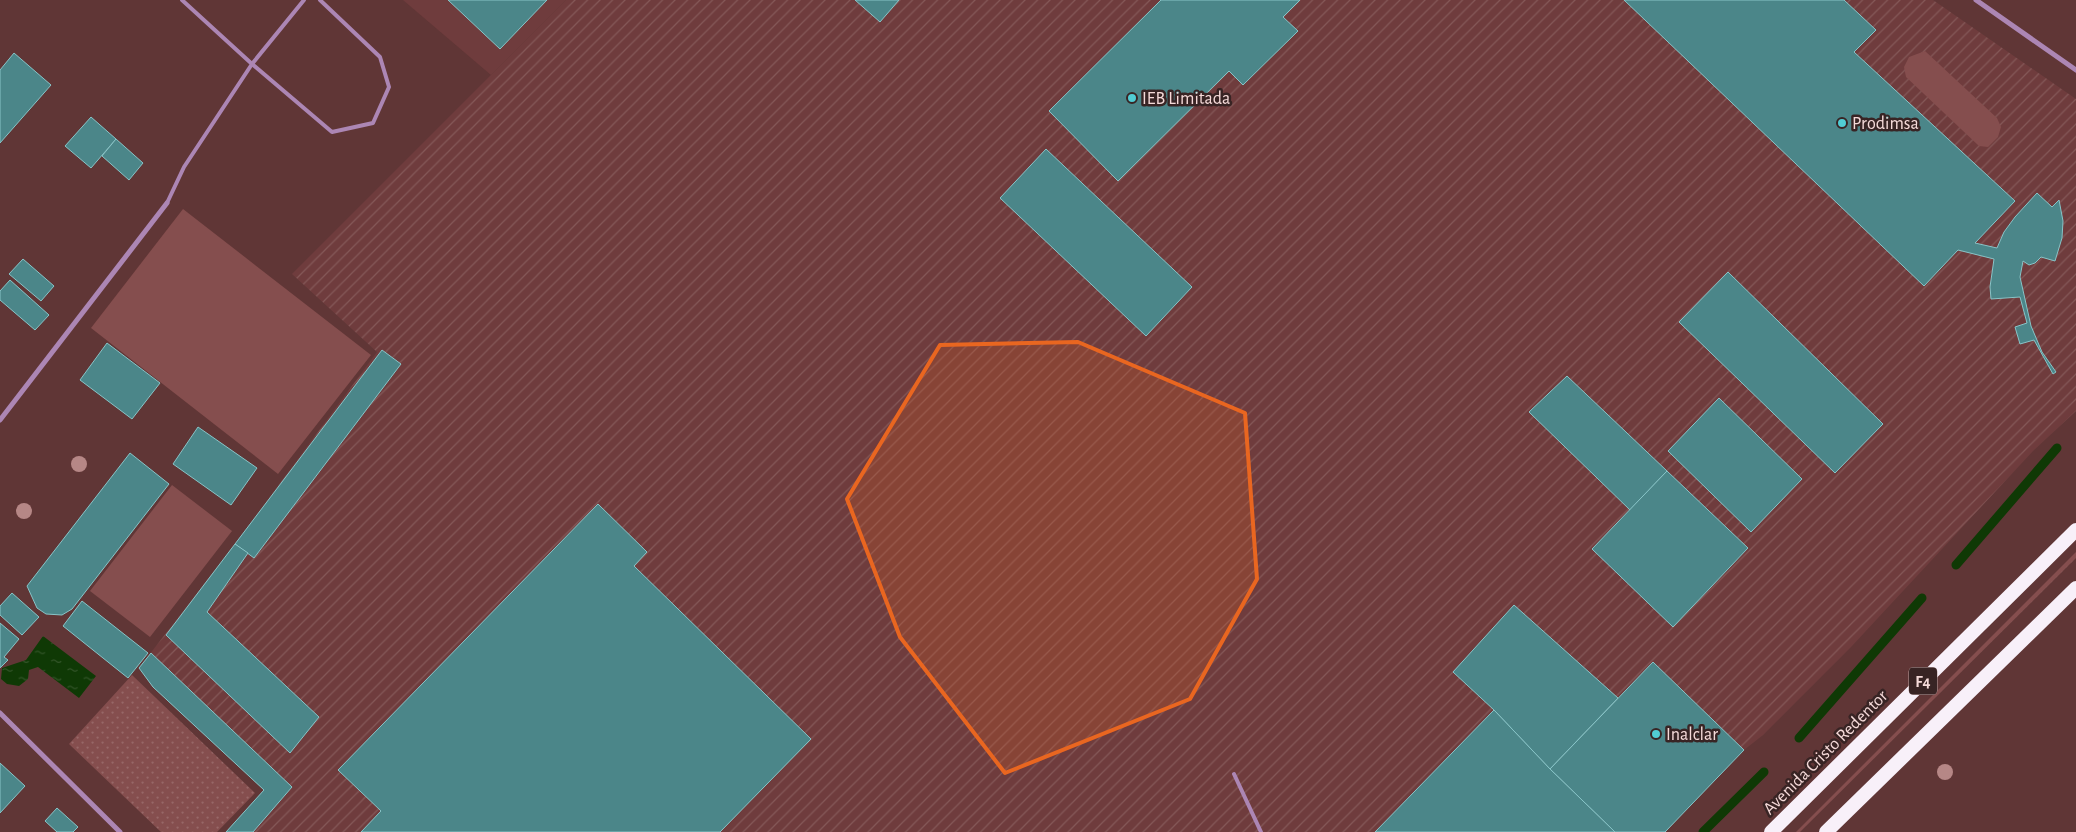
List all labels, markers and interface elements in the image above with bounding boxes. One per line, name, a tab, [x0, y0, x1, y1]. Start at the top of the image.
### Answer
place label: IEB Limitada	[1142, 90, 1230, 108]
marker: IEB Limitada	[1126, 92, 1138, 104]
place label: Prodimsa	[1852, 115, 1919, 133]
marker: Prodimsa	[1836, 117, 1848, 129]
road number: F4	[1909, 668, 1937, 694]
street label: Avenida Cristo Redentor	[1760, 687, 1891, 818]
place label: Inalclar	[1666, 726, 1718, 744]
marker: Inalclar	[1650, 728, 1662, 740]

